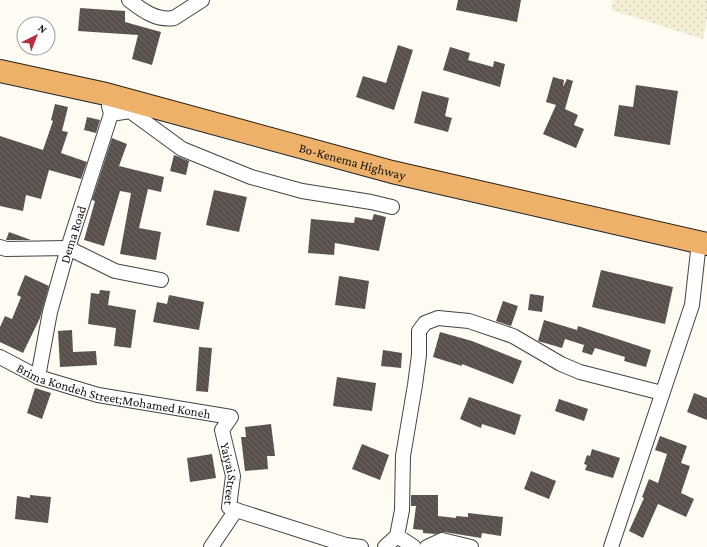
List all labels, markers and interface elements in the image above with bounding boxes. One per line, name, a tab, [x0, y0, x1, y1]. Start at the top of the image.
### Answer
north arrow	[16, 16, 56, 56]
text: N	[36, 22, 50, 36]
street label: Bo-Kenema Highway	[298, 140, 408, 183]
street label: Dema Road	[57, 203, 89, 265]
street label: Brima Kondeh Street;Mohamed Koneh	[14, 360, 212, 421]
street label: Yaiyai Street	[218, 441, 241, 507]

